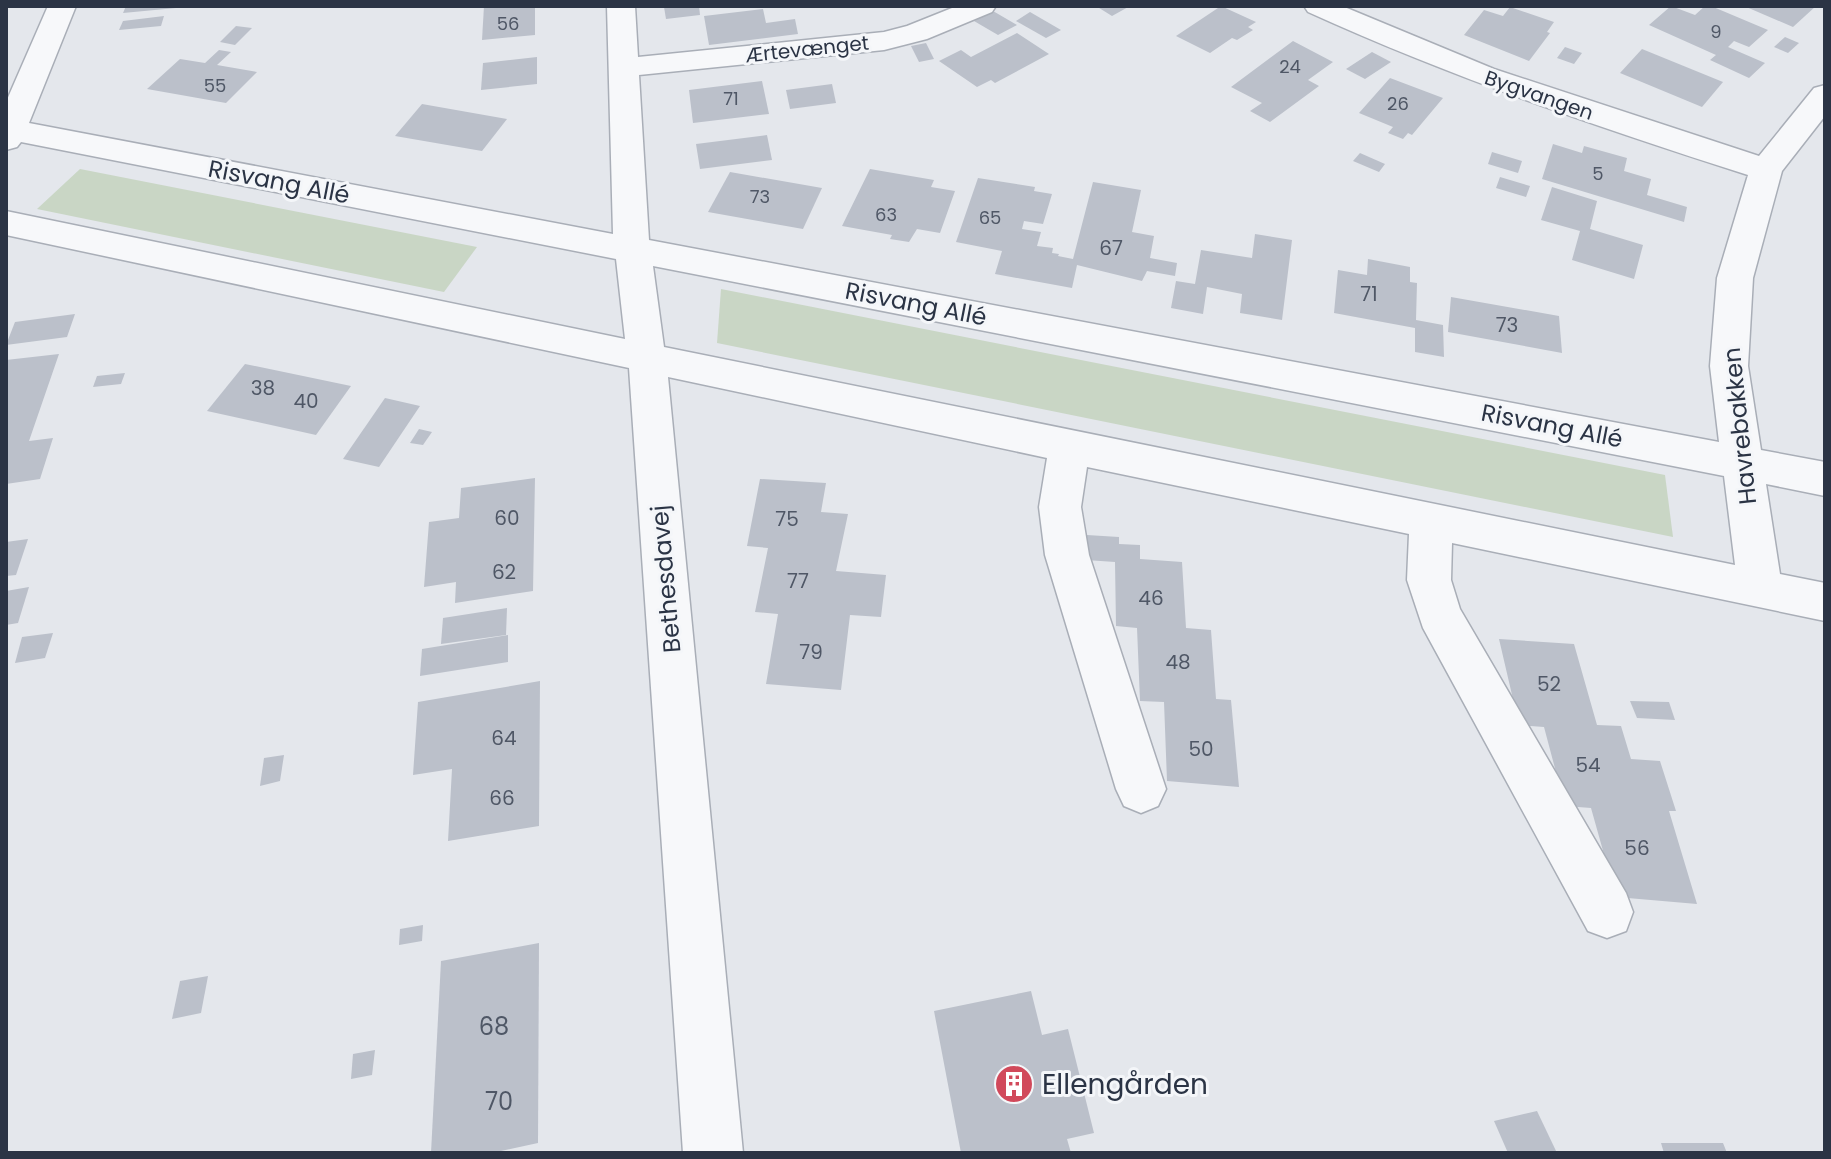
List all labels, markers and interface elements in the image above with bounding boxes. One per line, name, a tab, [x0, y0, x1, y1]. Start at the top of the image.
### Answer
house number: 56	[497, 11, 519, 36]
house number: 9	[1710, 19, 1722, 44]
street label: Ærtevænget	[744, 29, 870, 69]
house number: 24	[1279, 54, 1301, 79]
street label: Bygvangen	[1481, 63, 1597, 127]
house number: 55	[204, 73, 226, 98]
house number: 71	[723, 86, 739, 111]
house number: 26	[1387, 91, 1409, 116]
street label: Risvang Allé	[205, 152, 353, 211]
house number: 5	[1592, 161, 1604, 186]
house number: 73	[750, 184, 770, 209]
house number: 63	[875, 202, 897, 227]
house number: 65	[979, 205, 1001, 230]
house number: 67	[1099, 234, 1123, 262]
street label: Risvang Allé	[842, 274, 990, 333]
house number: 71	[1360, 280, 1378, 308]
house number: 73	[1496, 311, 1518, 339]
street label: Havrebakken	[1715, 346, 1764, 506]
house number: 38	[251, 374, 275, 402]
house number: 40	[293, 387, 319, 415]
street label: Risvang Allé	[1478, 396, 1626, 455]
house number: 60	[494, 504, 520, 532]
street label: Bethesdavej	[643, 504, 688, 654]
house number: 75	[775, 505, 799, 533]
house number: 62	[492, 558, 516, 586]
house number: 77	[787, 567, 809, 595]
house number: 46	[1138, 584, 1164, 612]
house number: 79	[799, 638, 823, 666]
house number: 48	[1165, 648, 1191, 676]
house number: 52	[1537, 670, 1561, 698]
house number: 64	[491, 724, 517, 752]
house number: 50	[1188, 735, 1214, 763]
house number: 54	[1575, 751, 1601, 779]
house number: 66	[489, 784, 515, 812]
house number: 56	[1624, 834, 1650, 862]
house number: 68	[479, 1010, 509, 1043]
building icon: Ellengården	[993, 1063, 1035, 1105]
place label: Ellengården	[1042, 1065, 1208, 1104]
house number: 70	[485, 1085, 513, 1118]

